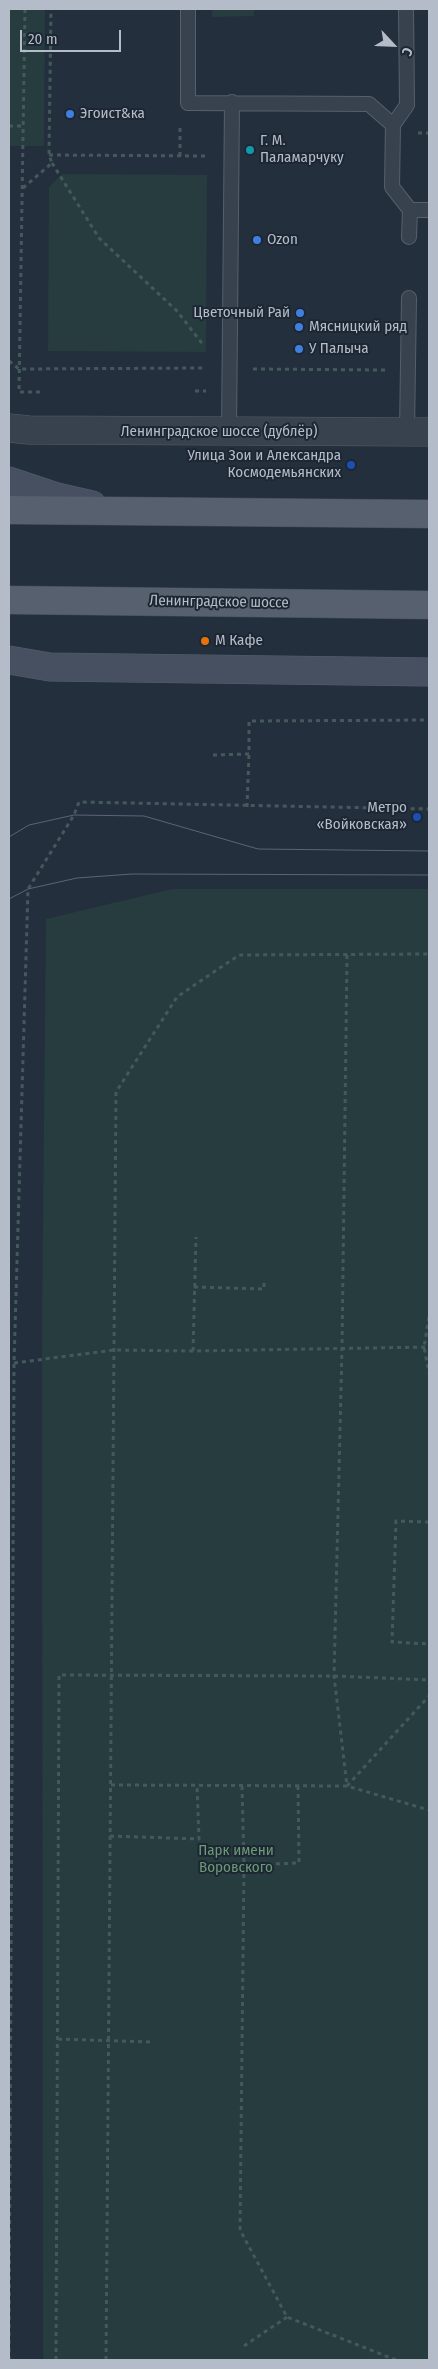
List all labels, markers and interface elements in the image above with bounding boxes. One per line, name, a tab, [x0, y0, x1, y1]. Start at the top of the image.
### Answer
scale bar	[22, 20, 124, 52]
north arrow	[368, 20, 418, 70]
text: 20 m	[28, 30, 58, 48]
text: С	[398, 45, 416, 58]
place label: Эгоист&ка	[80, 105, 145, 123]
marker: Эгоист&ка	[64, 108, 76, 120]
place label: Г. М. Паламарчуку	[260, 132, 344, 167]
marker: Г. М. Паламарчуку	[244, 144, 256, 156]
place label: Ozon	[267, 231, 298, 249]
marker: Ozon	[251, 234, 263, 246]
place label: Цветочный Рай	[193, 304, 290, 322]
marker: Цветочный Рай	[294, 307, 306, 319]
place label: Мясницкий ряд	[309, 318, 407, 336]
marker: Мясницкий ряд	[293, 321, 305, 333]
place label: У Палыча	[309, 340, 369, 358]
marker: У Палыча	[293, 343, 305, 355]
street label: Ленинградское шоссе (дублёр)	[121, 423, 317, 441]
place label: Улица Зои и Александра Космодемьянских	[187, 447, 341, 482]
marker: Улица Зои и Александра Космодемьянских	[345, 459, 357, 471]
street label: Ленинградское шоссе	[149, 592, 289, 612]
place label: М Кафе	[215, 632, 263, 650]
marker: М Кафе	[199, 635, 211, 647]
place label: Метро «Войковская»	[316, 799, 407, 834]
marker: Метро «Войковская»	[411, 811, 423, 823]
park label: Парк имени Воровского	[198, 1842, 274, 1877]

